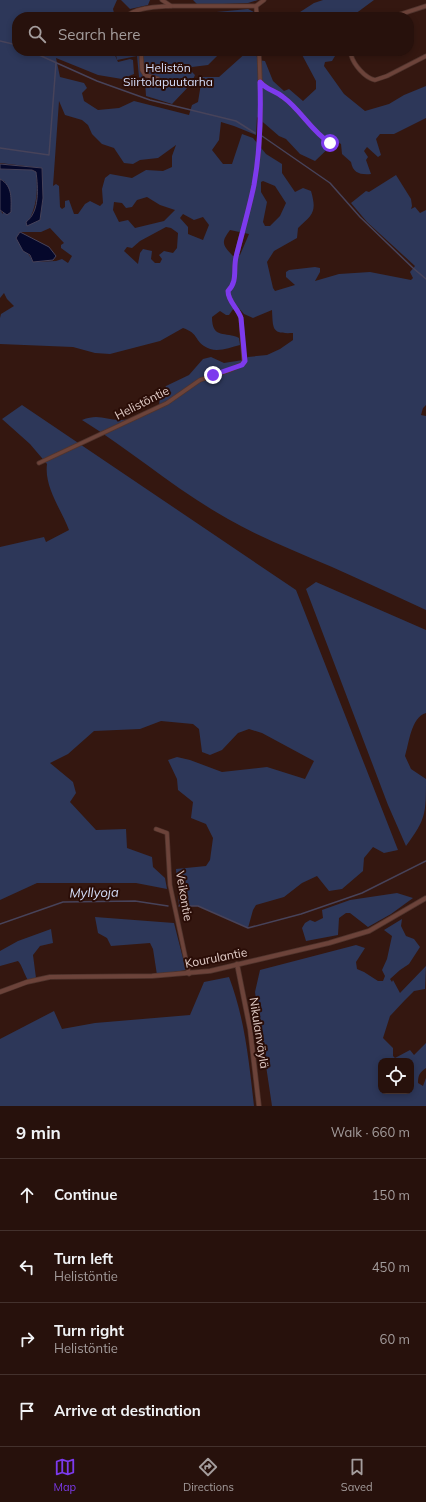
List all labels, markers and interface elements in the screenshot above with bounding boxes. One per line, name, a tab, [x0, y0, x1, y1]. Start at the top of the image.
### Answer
search box	[12, 12, 414, 56]
icon: search	[26, 23, 48, 45]
text: Search here	[58, 25, 140, 44]
park label: Helistön Siirtolapuutarha	[123, 60, 213, 89]
route start	[321, 134, 339, 152]
route end	[204, 366, 222, 384]
street label: Helistöntie	[112, 382, 171, 423]
street label: Veikontie	[173, 870, 196, 922]
water label: Myllyoja	[69, 884, 119, 900]
street label: Kourulantie	[183, 944, 248, 971]
street label: Nikulanväylä	[246, 996, 273, 1070]
map controls	[378, 1058, 414, 1094]
button: locate	[378, 1058, 414, 1094]
text: 9 min	[16, 1122, 61, 1143]
text: Walk · 660 m	[331, 1124, 410, 1140]
icon: ahead	[16, 1184, 38, 1206]
text: Continue	[54, 1185, 117, 1204]
text: 150 m	[372, 1187, 410, 1203]
text: Turn left	[54, 1249, 113, 1268]
icon: left	[16, 1256, 38, 1278]
text: 450 m	[372, 1259, 410, 1275]
text: Helistöntie	[54, 1268, 118, 1284]
text: Turn right	[54, 1321, 124, 1340]
icon: right	[16, 1328, 38, 1350]
text: 60 m	[380, 1331, 410, 1347]
text: Helistöntie	[54, 1340, 118, 1356]
icon: arrive	[16, 1400, 38, 1422]
text: Arrive at destination	[54, 1401, 201, 1420]
tab: Map	[53, 1456, 76, 1494]
tab: Directions	[183, 1456, 234, 1494]
tab: Saved	[341, 1456, 373, 1494]

